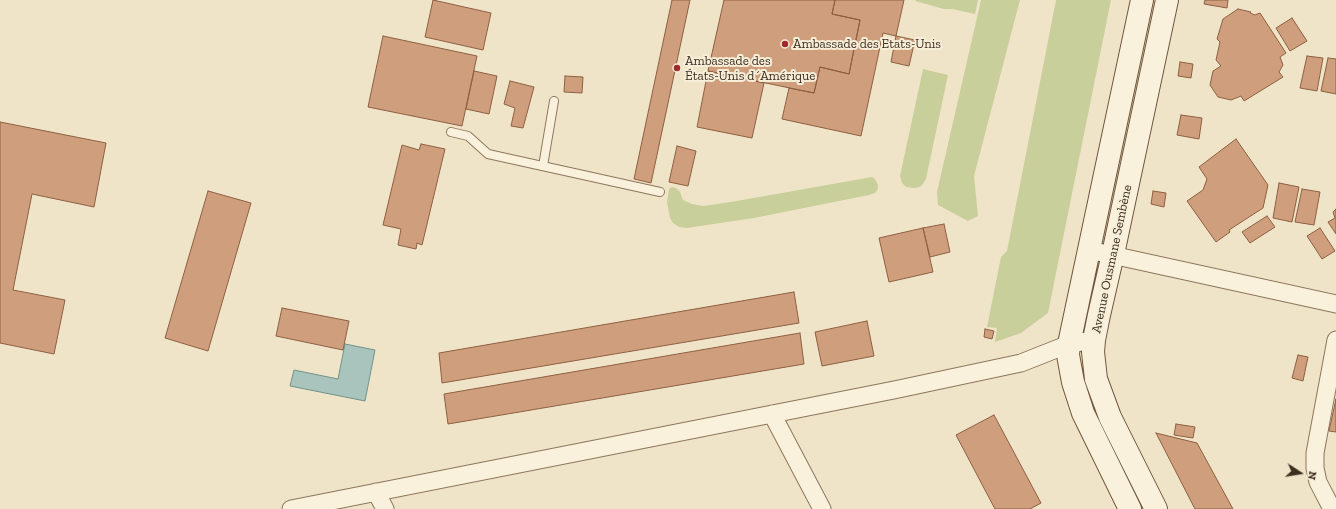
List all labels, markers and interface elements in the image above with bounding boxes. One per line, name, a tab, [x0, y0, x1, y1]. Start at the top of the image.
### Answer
place label: Ambassade des Etats-Unis	[793, 36, 941, 52]
marker: Ambassade des Etats-Unis	[780, 39, 790, 49]
place label: Ambassade des États-Unis d´Amérique	[685, 53, 815, 84]
marker: Ambassade des États-Unis d´Amérique	[672, 63, 682, 73]
street label: Avenue Ousmane Sembène	[1089, 183, 1135, 335]
north arrow	[1280, 453, 1320, 493]
text: N	[1305, 470, 1319, 481]

